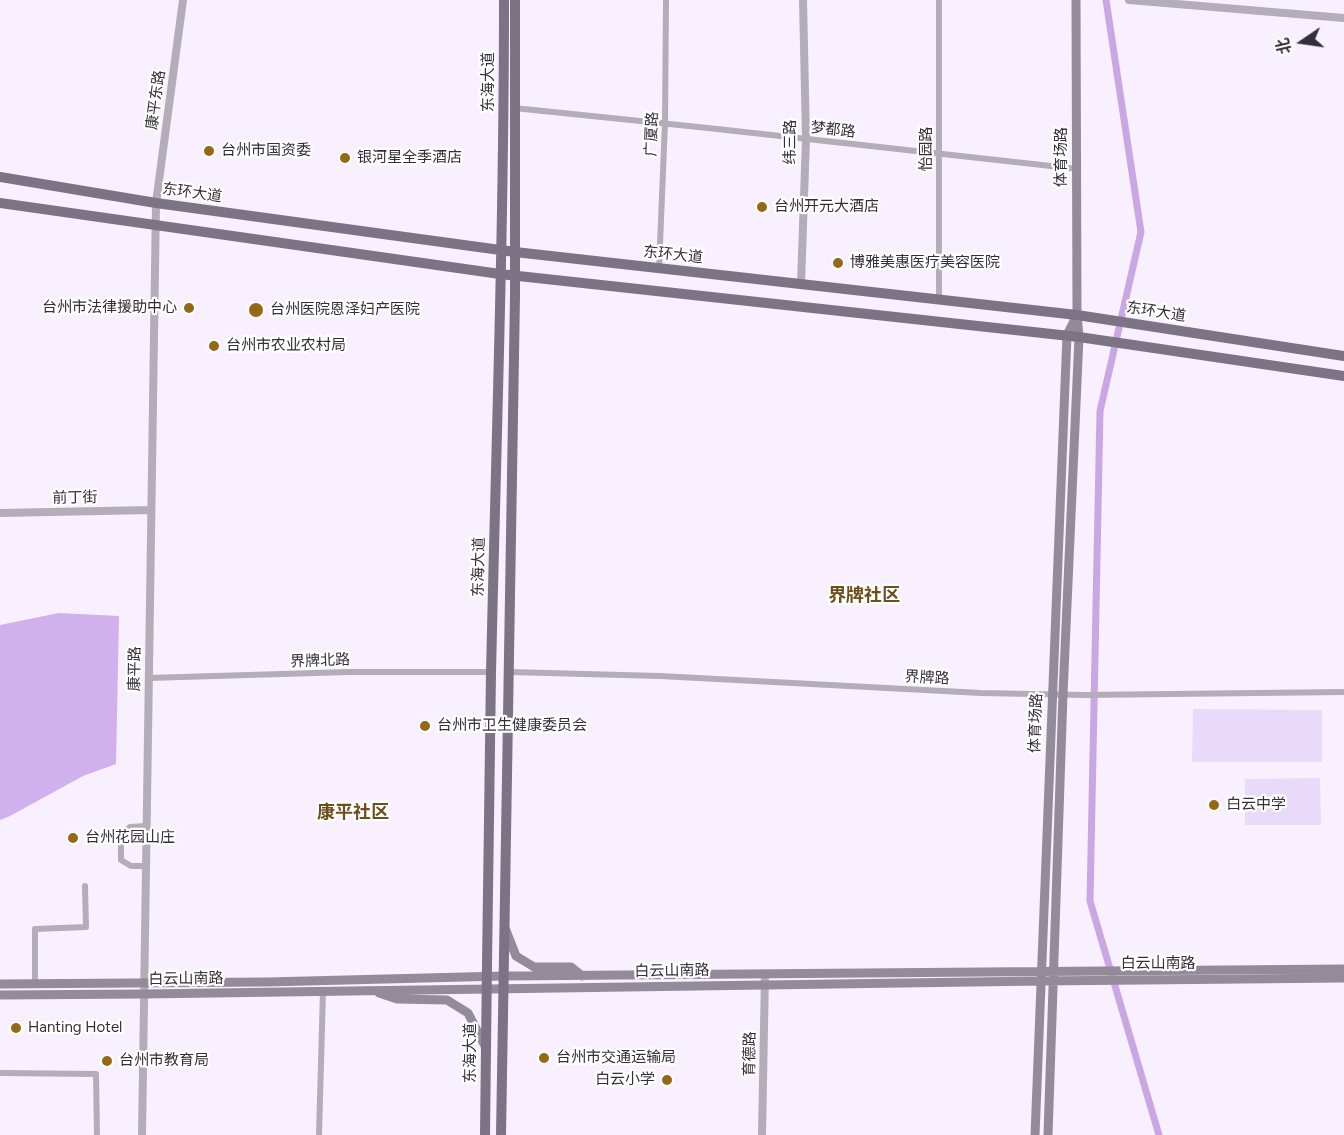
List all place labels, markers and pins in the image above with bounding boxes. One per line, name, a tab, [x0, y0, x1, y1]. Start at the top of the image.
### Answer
place label: 台州市国资委	[221, 142, 311, 160]
marker: 台州市国资委	[202, 144, 216, 158]
place label: 银河星全季酒店	[357, 149, 462, 167]
marker: 银河星全季酒店	[338, 151, 352, 165]
place label: 台州开元大酒店	[774, 198, 879, 216]
marker: 台州开元大酒店	[755, 200, 769, 214]
place label: 博雅美惠医疗美容医院	[850, 254, 1000, 272]
marker: 博雅美惠医疗美容医院	[831, 256, 845, 270]
place label: 台州市法律援助中心	[42, 299, 177, 317]
marker: 台州市法律援助中心	[182, 301, 196, 315]
marker: 台州医院恩泽妇产医院	[247, 301, 265, 319]
place label: 台州医院恩泽妇产医院	[270, 301, 420, 319]
place label: 台州市农业农村局	[226, 337, 346, 355]
marker: 台州市农业农村局	[207, 339, 221, 353]
place label: 台州市卫生健康委员会	[437, 717, 587, 735]
marker: 台州市卫生健康委员会	[418, 719, 432, 733]
place label: 白云中学	[1226, 796, 1286, 814]
marker: 白云中学	[1207, 798, 1221, 812]
place label: 台州花园山庄	[85, 829, 175, 847]
marker: 台州花园山庄	[66, 831, 80, 845]
place label: Hanting Hotel	[28, 1019, 122, 1037]
marker: Hanting Hotel	[9, 1021, 23, 1035]
place label: 台州市交通运输局	[556, 1049, 676, 1067]
marker: 台州市交通运输局	[537, 1051, 551, 1065]
place label: 台州市教育局	[119, 1052, 209, 1070]
marker: 台州市教育局	[100, 1054, 114, 1068]
place label: 白云小学	[595, 1071, 655, 1089]
marker: 白云小学	[660, 1073, 674, 1087]

